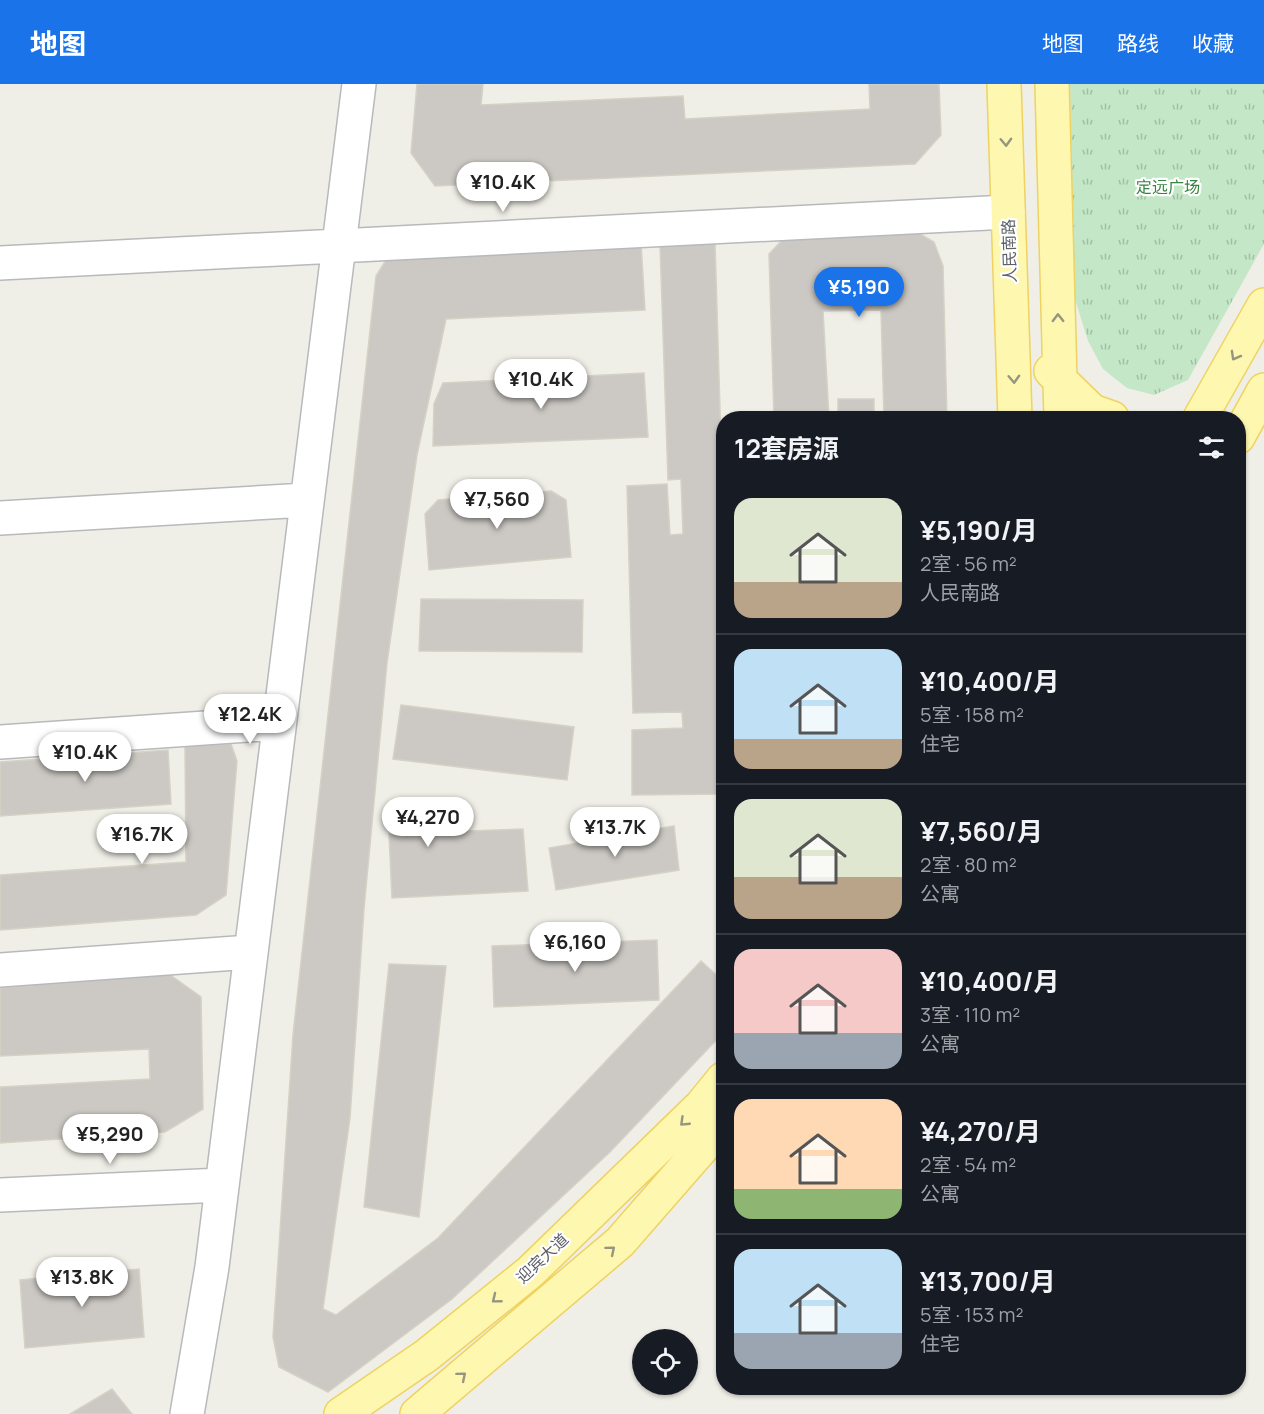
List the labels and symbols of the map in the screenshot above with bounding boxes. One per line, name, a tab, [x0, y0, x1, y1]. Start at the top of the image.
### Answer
one-way arrow	[999, 138, 1012, 147]
pin: ¥10.4K	[454, 162, 552, 213]
park label: 定远广场	[1136, 176, 1200, 198]
street label: 人民南路	[997, 219, 1021, 283]
pin: ¥5,190	[810, 267, 908, 318]
one-way arrow	[1051, 314, 1064, 323]
one-way arrow	[1231, 350, 1242, 360]
pin: ¥10.4K	[492, 359, 590, 410]
one-way arrow	[1007, 375, 1020, 384]
pin: ¥7,560	[448, 479, 546, 530]
pin: ¥12.4K	[201, 694, 299, 745]
pin: ¥10.4K	[36, 732, 134, 783]
pin: ¥4,270	[379, 797, 477, 848]
pin: ¥13.7K	[566, 807, 664, 858]
pin: ¥16.7K	[93, 814, 191, 865]
pin: ¥6,160	[526, 922, 624, 973]
pin: ¥5,290	[61, 1114, 159, 1165]
one-way arrow	[680, 1115, 690, 1126]
street label: 迎宾大道	[511, 1228, 573, 1288]
one-way arrow	[604, 1246, 615, 1257]
pin: ¥13.8K	[33, 1257, 131, 1308]
one-way arrow	[492, 1291, 503, 1302]
one-way arrow	[455, 1372, 466, 1383]

